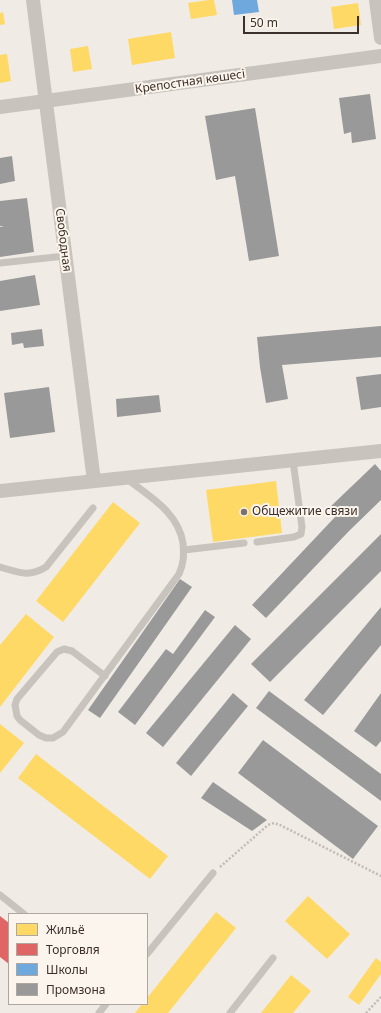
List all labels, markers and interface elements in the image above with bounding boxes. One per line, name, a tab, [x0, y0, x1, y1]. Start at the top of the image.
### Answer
scale bar	[245, 8, 361, 34]
text: 50 m	[250, 14, 278, 31]
street label: Крепостная көшесі	[134, 67, 246, 97]
street label: Свободная	[52, 207, 74, 273]
place label: Общежитие связи	[252, 505, 358, 519]
marker: Общежитие связи	[239, 507, 249, 517]
legend	[8, 913, 148, 1005]
text: Жильё	[46, 921, 85, 938]
text: Торговля	[46, 941, 100, 958]
text: Школы	[46, 961, 88, 978]
text: Промзона	[46, 981, 105, 998]

